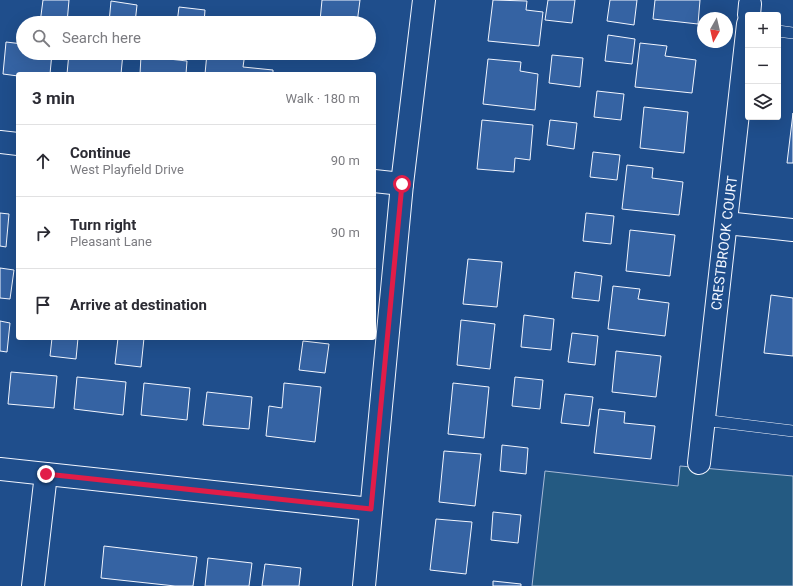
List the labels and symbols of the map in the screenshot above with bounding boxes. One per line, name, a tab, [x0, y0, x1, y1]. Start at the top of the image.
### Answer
north arrow	[697, 12, 733, 48]
street label: CRESTBROOK COURT	[708, 174, 740, 311]
route start	[393, 175, 411, 193]
route end	[37, 465, 55, 483]

